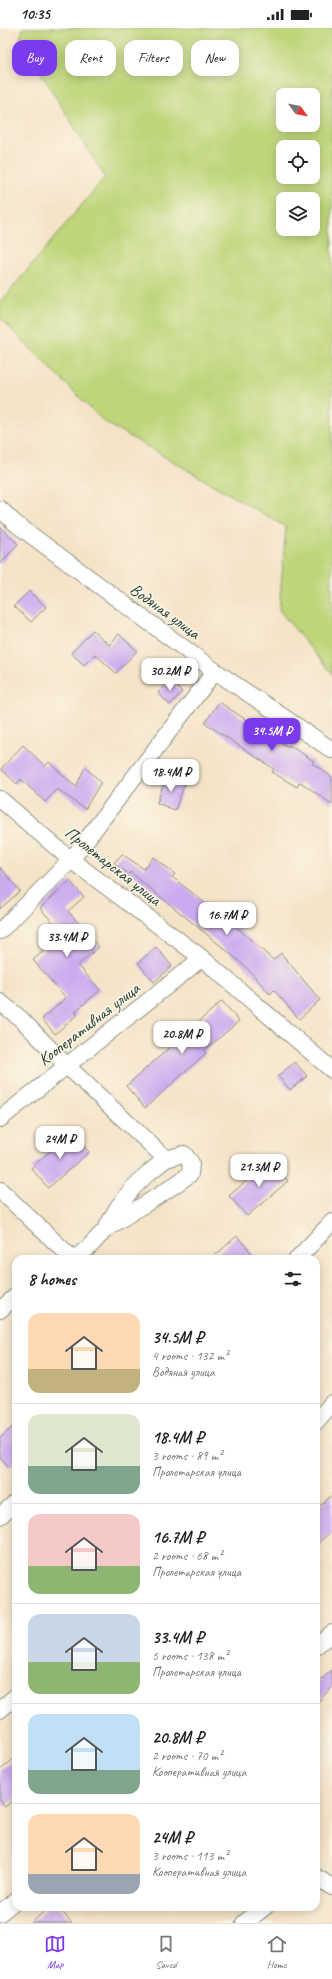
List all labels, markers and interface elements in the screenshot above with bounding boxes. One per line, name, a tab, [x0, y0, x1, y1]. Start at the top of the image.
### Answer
text: 10:35	[20, 5, 50, 24]
chip: Buy	[12, 40, 57, 76]
chip: Rent	[65, 40, 116, 76]
chip: Filters	[124, 40, 183, 76]
chip: New	[191, 40, 239, 76]
north arrow	[276, 88, 320, 132]
map controls	[276, 88, 320, 236]
button: locate	[276, 140, 320, 184]
button: layers	[276, 192, 320, 236]
street label: Водяная улица	[126, 578, 206, 644]
pin: 30.2M ₽	[133, 658, 207, 692]
text: 30.2M ₽	[150, 663, 190, 679]
pin: 34.5M ₽	[235, 718, 309, 752]
text: 34.5M ₽	[252, 723, 292, 739]
pin: 18.4M ₽	[134, 759, 208, 793]
text: 18.4M ₽	[151, 764, 191, 780]
street label: Пролетарская улица	[61, 822, 166, 911]
pin: 16.7M ₽	[190, 902, 264, 936]
text: 16.7M ₽	[207, 907, 247, 923]
pin: 33.4M ₽	[30, 924, 104, 958]
text: 33.4M ₽	[47, 929, 87, 945]
street label: Кооперативная улица	[34, 977, 145, 1070]
pin: 20.8M ₽	[145, 1021, 219, 1055]
text: 20.8M ₽	[162, 1026, 202, 1042]
pin: 24M ₽	[32, 1126, 88, 1160]
text: 24M ₽	[44, 1131, 76, 1147]
pin: 21.3M ₽	[222, 1154, 296, 1188]
text: 21.3M ₽	[239, 1159, 279, 1175]
icon: filters	[282, 1268, 304, 1290]
text: 8 homes	[28, 1269, 76, 1290]
text: 34.5M ₽	[152, 1327, 203, 1348]
icon: home	[60, 1329, 108, 1377]
text: 4 rooms · 132 m²	[152, 1348, 228, 1364]
text: Водяная улица	[152, 1364, 215, 1380]
text: 18.4M ₽	[152, 1427, 204, 1448]
icon: home	[60, 1430, 108, 1478]
text: 3 rooms · 89 m²	[152, 1448, 222, 1464]
text: Пролетарская улица	[152, 1464, 241, 1480]
text: 16.7M ₽	[152, 1527, 204, 1548]
icon: home	[60, 1530, 108, 1578]
text: 2 rooms · 68 m²	[152, 1548, 222, 1564]
text: Пролетарская улица	[152, 1564, 241, 1580]
text: 33.4M ₽	[152, 1627, 204, 1648]
icon: home	[60, 1630, 108, 1678]
text: 5 rooms · 138 m²	[152, 1648, 228, 1664]
text: Пролетарская улица	[152, 1664, 241, 1680]
text: 20.8M ₽	[152, 1727, 204, 1748]
icon: home	[60, 1730, 108, 1778]
text: 2 rooms · 70 m²	[152, 1748, 222, 1764]
text: Кооперативная улица	[152, 1764, 246, 1780]
text: 24M ₽	[152, 1827, 193, 1848]
icon: home	[60, 1830, 108, 1878]
text: 3 rooms · 113 m²	[152, 1848, 228, 1864]
text: Кооперативная улица	[152, 1864, 246, 1880]
tab: Map	[44, 1933, 66, 1971]
tab: Saved	[155, 1933, 177, 1971]
tab: Home	[266, 1933, 288, 1971]

